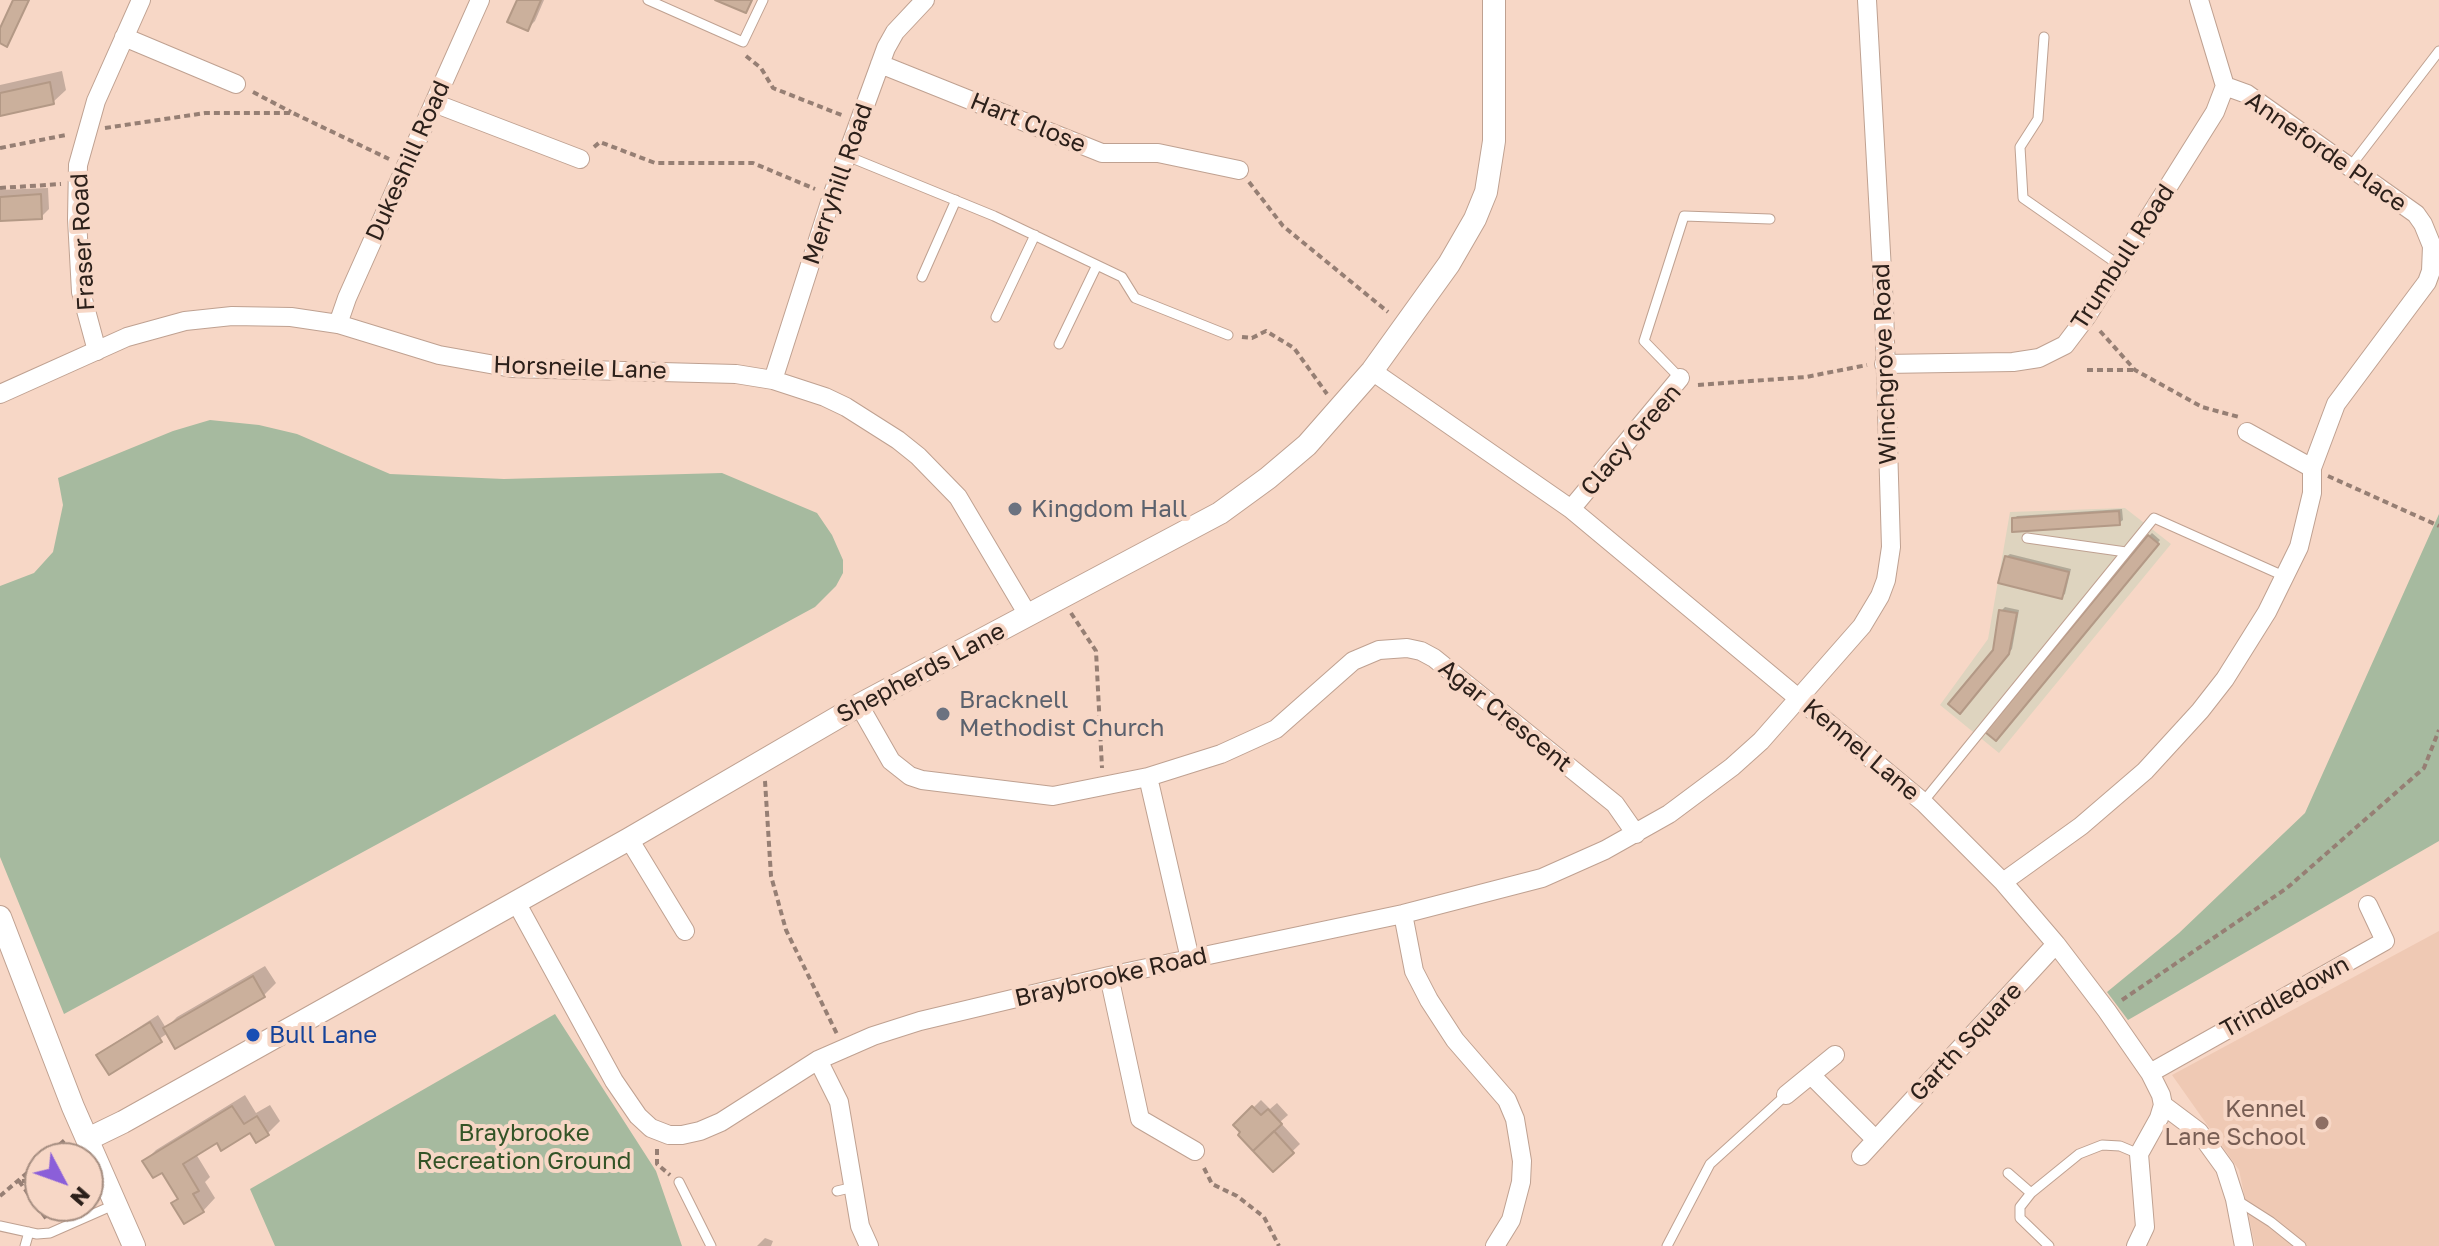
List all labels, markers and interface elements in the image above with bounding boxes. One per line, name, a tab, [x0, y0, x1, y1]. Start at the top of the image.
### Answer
street label: Dukeshill Road	[360, 76, 456, 246]
street label: Anneforde Place	[2240, 86, 2412, 218]
street label: Hart Close	[966, 87, 1090, 159]
street label: Merryhill Road	[797, 100, 879, 268]
street label: Fraser Road	[65, 172, 101, 312]
street label: Trumbull Road	[2065, 179, 2181, 335]
street label: Winchgrove Road	[1867, 263, 1903, 465]
street label: Horsneile Lane	[493, 351, 667, 385]
street label: Clacy Green	[1575, 378, 1687, 502]
place label: Kingdom Hall	[1031, 495, 1187, 523]
marker: Kingdom Hall	[1006, 500, 1024, 518]
street label: Shepherds Lane	[832, 617, 1010, 729]
street label: Agar Crescent	[1433, 654, 1577, 778]
place label: Bracknell Methodist Church	[959, 686, 1164, 742]
street label: Kennel Lane	[1797, 693, 1925, 807]
marker: Bracknell Methodist Church	[934, 705, 952, 723]
street label: Braybrooke Road	[1012, 941, 1210, 1013]
street label: Trindledown	[2216, 950, 2354, 1044]
street label: Garth Square	[1904, 977, 2028, 1107]
place label: Bull Lane	[269, 1021, 377, 1049]
marker: Bull Lane	[244, 1026, 262, 1044]
place label: Kennel Lane School	[2164, 1095, 2306, 1151]
marker: Kennel Lane School	[2313, 1114, 2331, 1132]
park label: Braybrooke Recreation Ground	[416, 1119, 632, 1175]
north arrow	[24, 1142, 104, 1222]
text: N	[65, 1182, 97, 1212]

